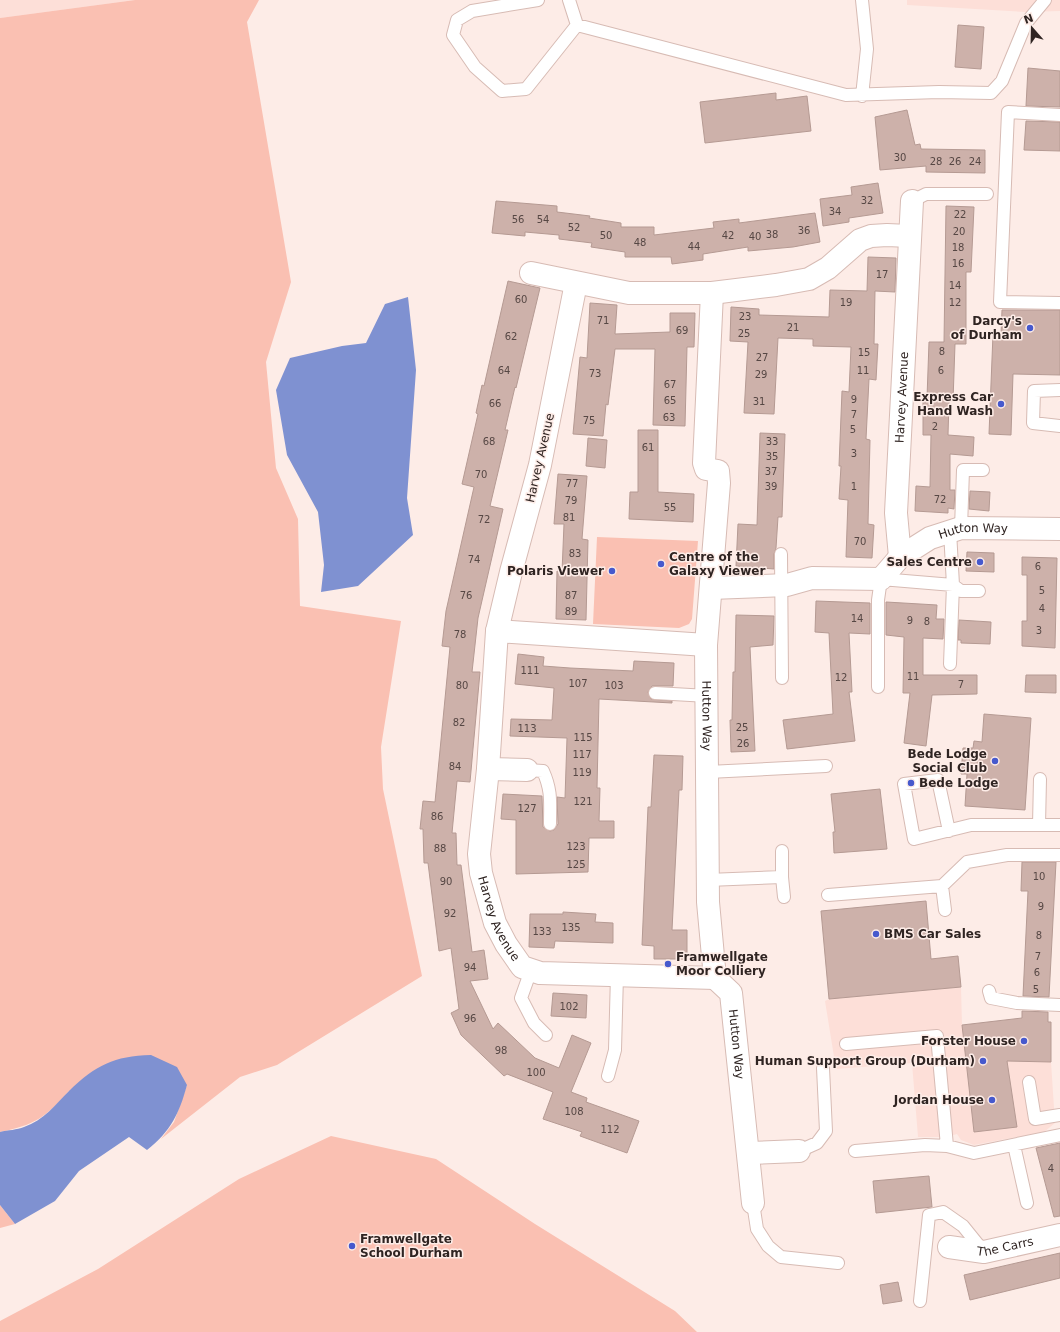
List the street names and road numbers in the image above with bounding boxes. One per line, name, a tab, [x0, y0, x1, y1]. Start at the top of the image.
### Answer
street label: Harvey Avenue	[893, 351, 911, 443]
street label: Harvey Avenue	[523, 412, 557, 504]
street label: Hutton Way	[937, 521, 1008, 542]
street label: Hutton Way	[699, 680, 714, 751]
street label: Harvey Avenue	[475, 874, 523, 964]
street label: Hutton Way	[726, 1008, 747, 1080]
street label: The Carrs	[975, 1234, 1035, 1259]

